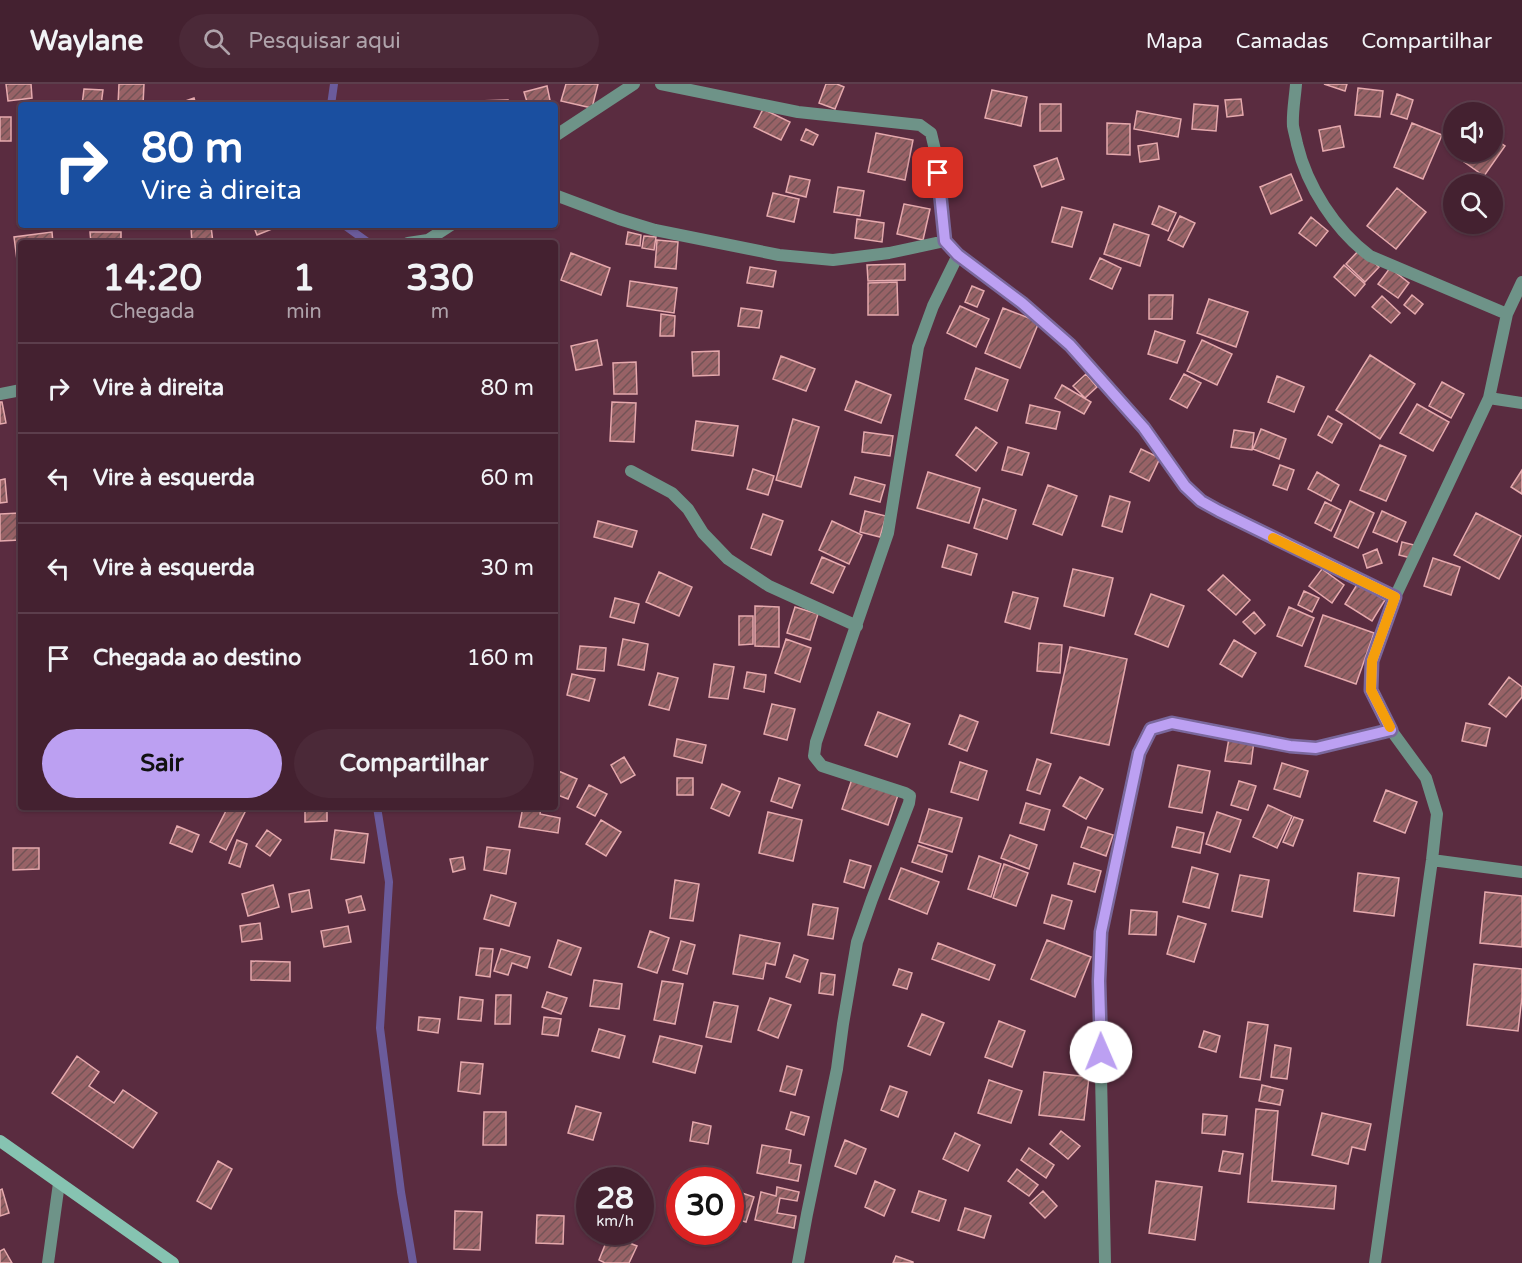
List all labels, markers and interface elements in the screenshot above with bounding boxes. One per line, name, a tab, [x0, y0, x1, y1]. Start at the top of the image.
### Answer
search box	[179, 14, 599, 68]
text: Waylane	[30, 24, 143, 58]
icon: search	[200, 25, 233, 58]
text: Pesquisar aqui	[248, 28, 401, 54]
text: Mapa	[1146, 29, 1203, 54]
text: Camadas	[1236, 29, 1328, 54]
text: Compartilhar	[1361, 29, 1492, 54]
map controls	[1443, 102, 1503, 234]
button: sound	[1443, 102, 1503, 162]
text: 80 m	[141, 123, 243, 174]
icon: right	[42, 126, 120, 204]
pin	[912, 147, 963, 198]
icon: arrive	[921, 156, 954, 189]
text: Vire à direita	[141, 174, 302, 207]
button: search	[1443, 174, 1503, 234]
text: 14:20	[102, 257, 202, 300]
text: 1	[293, 257, 315, 300]
text: 330	[406, 257, 474, 300]
text: Chegada	[110, 300, 195, 324]
text: min	[286, 300, 322, 324]
text: m	[431, 300, 449, 324]
icon: right	[42, 372, 75, 405]
text: Vire à direita	[93, 375, 224, 401]
text: 80 m	[480, 375, 534, 401]
icon: left	[42, 462, 75, 495]
text: Vire à esquerda	[93, 465, 255, 491]
text: 60 m	[480, 465, 534, 491]
icon: left	[42, 552, 75, 585]
text: Vire à esquerda	[93, 555, 255, 581]
text: 30 m	[480, 555, 534, 581]
icon: arrive	[42, 642, 75, 675]
text: Chegada ao destino	[93, 645, 301, 671]
text: 160 m	[467, 645, 534, 671]
button: Sair	[42, 729, 282, 798]
button: Compartilhar	[294, 729, 534, 798]
position arrow	[1069, 1020, 1133, 1084]
speed limit sign: 30	[666, 1167, 744, 1245]
text: 28	[596, 1180, 634, 1217]
text: km/h	[596, 1212, 634, 1230]

